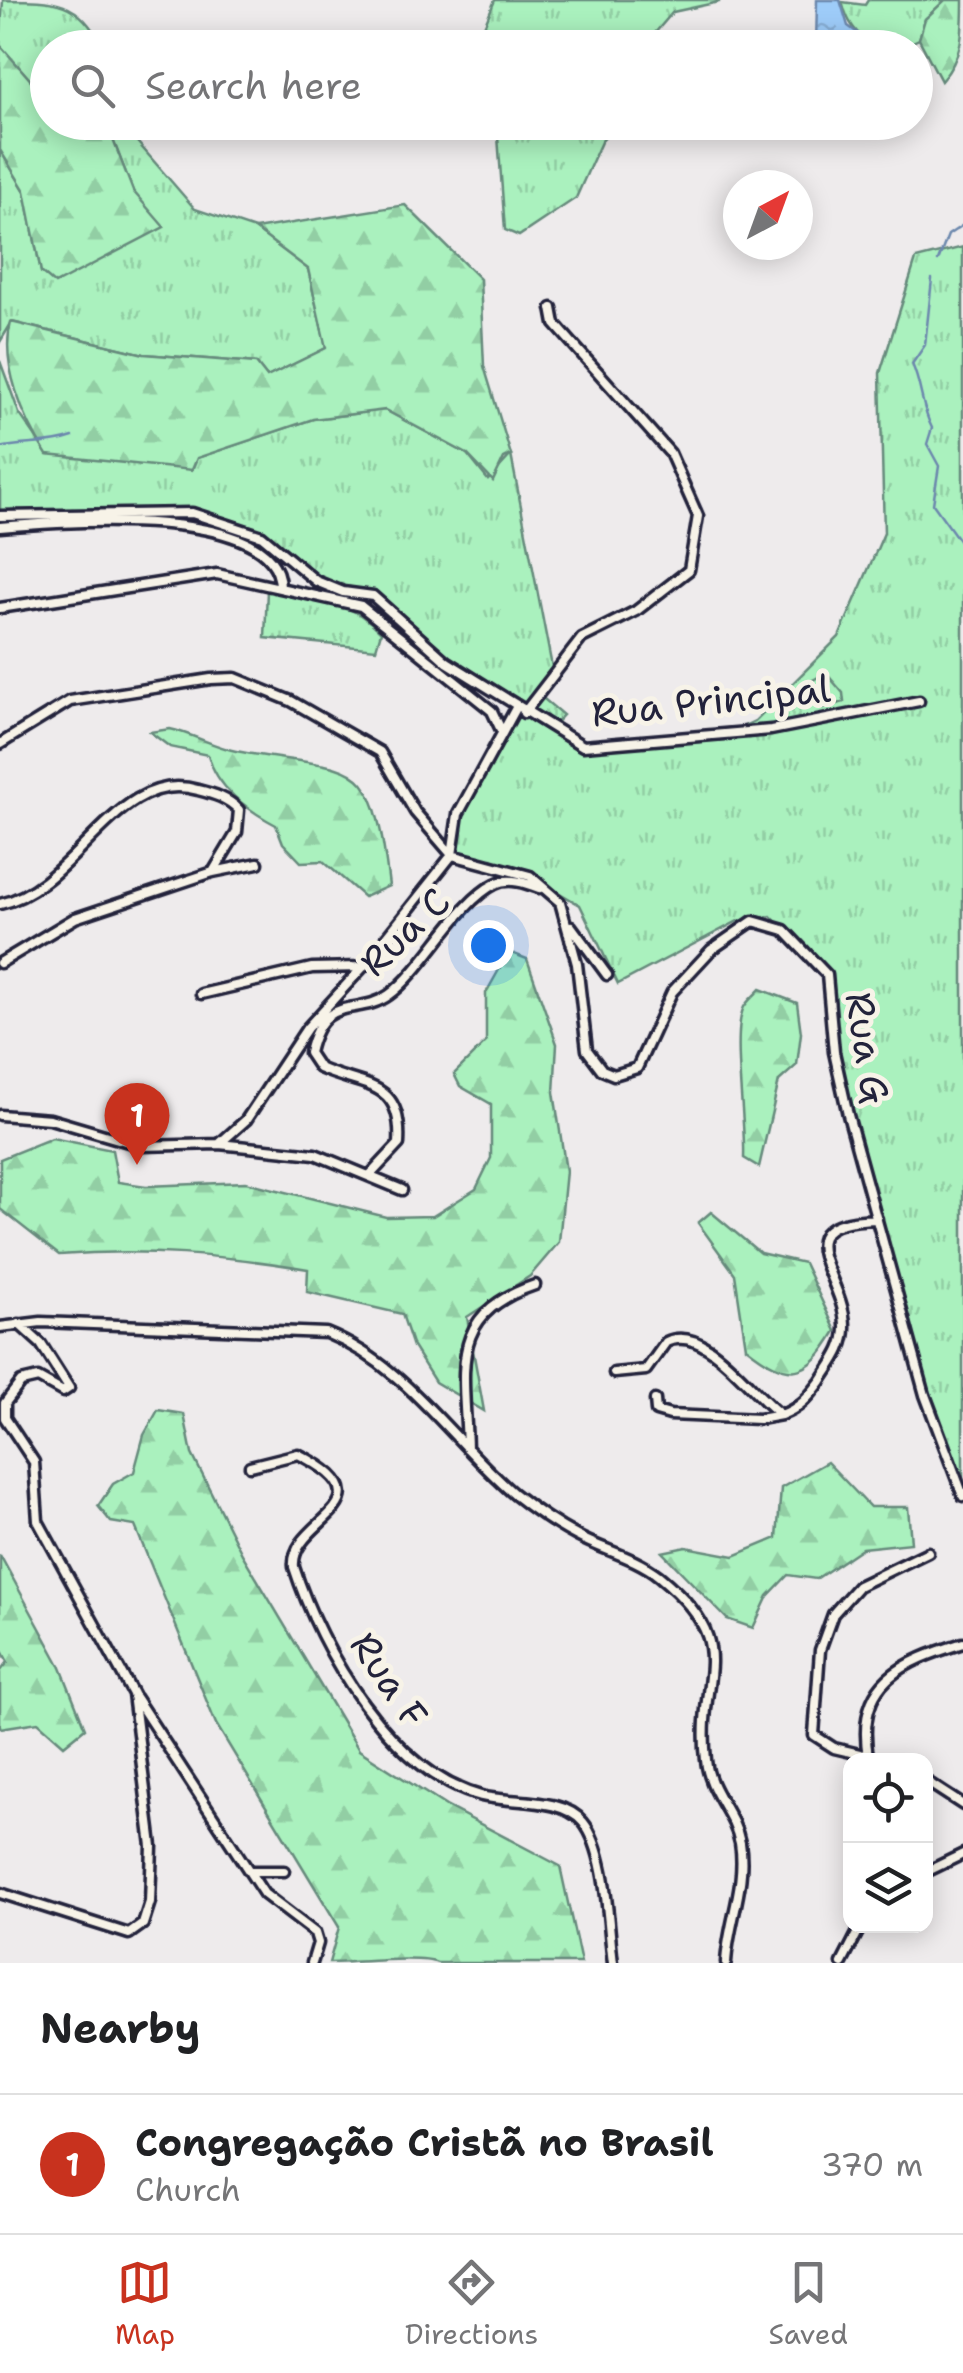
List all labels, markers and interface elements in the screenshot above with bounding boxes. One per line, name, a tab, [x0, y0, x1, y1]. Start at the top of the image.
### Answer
search box	[30, 30, 933, 140]
icon: search	[65, 58, 120, 113]
text: Search here	[145, 60, 362, 111]
north arrow	[723, 170, 813, 260]
street label: Rua Principal	[589, 663, 834, 738]
street label: Rua C	[349, 876, 461, 987]
your location	[463, 920, 514, 971]
street label: Rua G	[834, 989, 901, 1107]
pin: 1	[104, 1082, 170, 1165]
street label: Rua F	[339, 1622, 440, 1738]
map controls	[843, 1753, 933, 1933]
button: locate	[843, 1753, 933, 1843]
button: layers	[843, 1843, 933, 1933]
text: Nearby	[40, 2000, 200, 2056]
text: Congregação Cristã no Brasil	[135, 2117, 714, 2168]
text: 1	[65, 2143, 80, 2186]
text: 370 m	[821, 2143, 923, 2186]
text: Church	[135, 2168, 241, 2211]
tab: Map	[115, 2255, 175, 2353]
tab: Directions	[405, 2255, 538, 2353]
tab: Saved	[768, 2255, 848, 2353]

